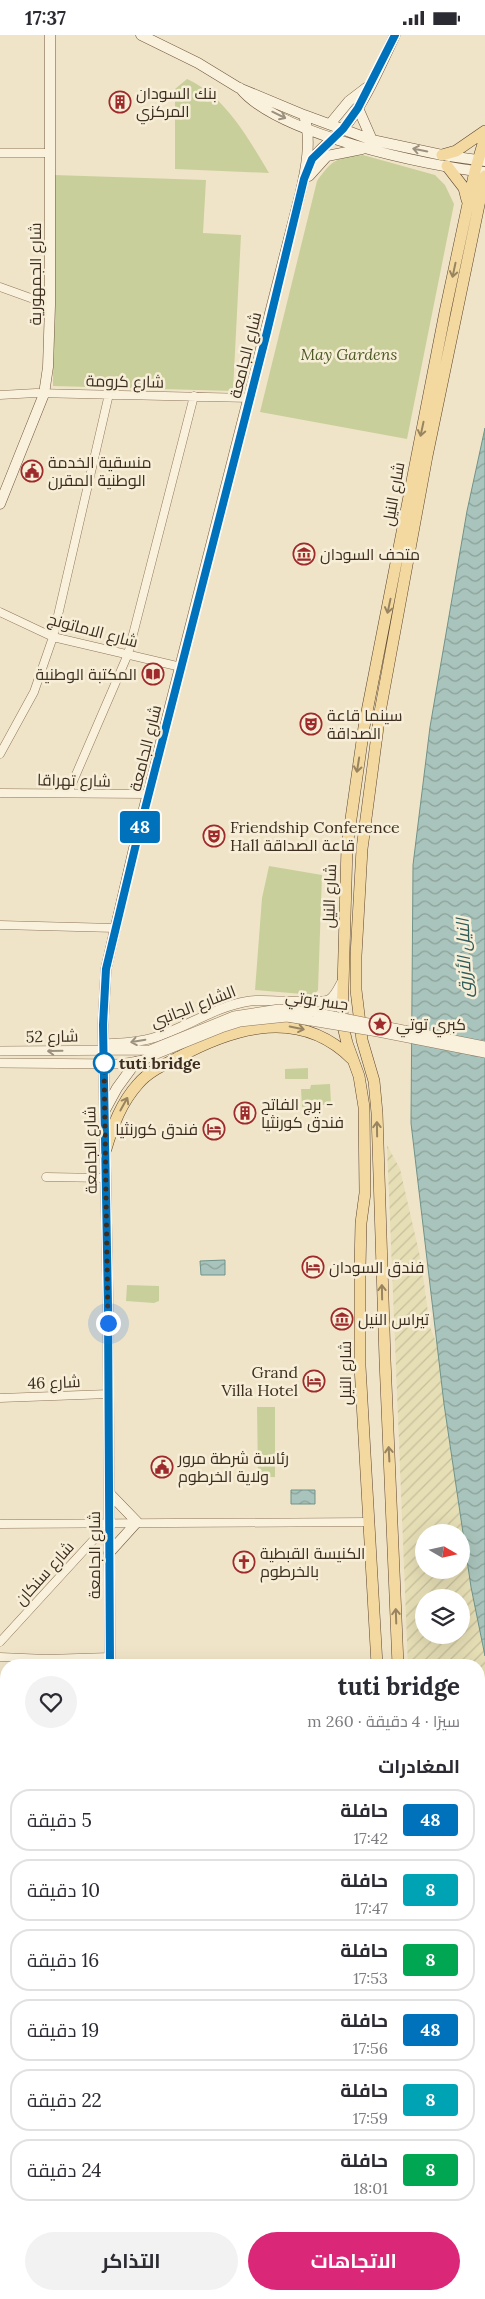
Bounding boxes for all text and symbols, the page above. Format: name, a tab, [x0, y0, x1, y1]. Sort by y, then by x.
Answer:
text: 17:37	[25, 6, 66, 30]
place label: بنك السودان المركزي	[136, 83, 217, 125]
building icon: بنك السودان المركزي	[108, 90, 132, 114]
one-way arrow	[271, 111, 286, 121]
one-way arrow	[412, 145, 428, 155]
street label: شارع الجمهورية	[25, 222, 47, 326]
one-way arrow	[449, 261, 458, 277]
street label: شارع الجامعة	[225, 310, 267, 401]
park label: May Gardens	[301, 344, 398, 364]
street label: شارع كرومة	[86, 370, 164, 394]
one-way arrow	[417, 420, 426, 436]
place label: منسقية الخدمة الوطنية المقرن	[48, 452, 152, 491]
public building icon: منسقية الخدمة الوطنية المقرن	[20, 459, 44, 483]
street label: شارع النيل	[378, 461, 410, 528]
museum icon: متحف السودان	[292, 542, 316, 566]
place label: متحف السودان	[320, 544, 420, 565]
one-way arrow	[384, 597, 393, 613]
street label: شارع الاماتونج	[45, 608, 140, 654]
library icon: المكتبة الوطنية	[141, 662, 165, 686]
place label: المكتبة الوطنية	[36, 664, 137, 684]
street label: شارع الجامعة	[125, 703, 167, 794]
place label: سينما قاعة الصداقة	[327, 705, 403, 743]
theatre icon: سينما قاعة الصداقة	[299, 712, 323, 736]
one-way arrow	[353, 757, 363, 773]
street label: شارع تهراقا	[37, 769, 111, 793]
line badge: 48	[118, 811, 162, 843]
text: 48	[130, 815, 150, 838]
place label: Friendship Conference Hall قاعة الصداقة	[230, 817, 400, 855]
theatre icon: Friendship Conference Hall قاعة الصداقة	[202, 824, 226, 848]
street label: شارع النيل	[318, 863, 342, 929]
water label: النيل الأزرق	[451, 916, 476, 998]
street label: الشارع الجانبي	[148, 981, 240, 1035]
street label: جسر توتي	[284, 986, 350, 1018]
place icon: كبري توتي	[368, 1012, 392, 1036]
place label: كبري توتي	[396, 1014, 466, 1038]
one-way arrow	[288, 1024, 304, 1034]
street label: شارع 52	[26, 1026, 78, 1048]
one-way arrow	[130, 1037, 146, 1047]
one-way arrow	[47, 1046, 64, 1056]
marker: tuti bridge	[93, 1052, 115, 1074]
place label: tuti bridge	[119, 1053, 201, 1073]
place label: برج الفاتح - فندق كورنثيا	[261, 1094, 344, 1133]
one-way arrow	[120, 1097, 129, 1112]
building icon: برج الفاتح - فندق كورنثيا	[233, 1101, 257, 1125]
street label: شارع الجامعة	[79, 1106, 103, 1194]
hotel icon: فندق كورنثيا	[202, 1117, 226, 1141]
place label: فندق كورنثيا	[115, 1119, 198, 1140]
one-way arrow	[373, 1121, 382, 1137]
hotel icon: فندق السودان	[301, 1255, 325, 1279]
place label: فندق السودان	[329, 1257, 424, 1278]
one-way arrow	[378, 1284, 387, 1300]
museum icon: تيراس النيل	[330, 1307, 354, 1331]
place label: تيراس النيل	[358, 1309, 430, 1330]
your location	[96, 1311, 121, 1336]
street label: شارع النيل	[335, 1341, 357, 1405]
place label: Grand Villa Hotel	[220, 1362, 298, 1400]
hotel icon: Grand Villa Hotel	[302, 1369, 326, 1393]
street label: شارع 46	[27, 1371, 81, 1395]
one-way arrow	[385, 1446, 394, 1462]
place label: رئاسة شرطة مرور ولاية الخرطوم	[177, 1448, 289, 1488]
public building icon: رئاسة شرطة مرور ولاية الخرطوم	[150, 1455, 174, 1479]
street label: شارع الجامعة	[84, 1511, 106, 1599]
north arrow	[415, 1524, 470, 1579]
map controls	[415, 1524, 470, 1644]
street label: شارع سنكان	[10, 1537, 79, 1610]
place label: الكنيسة القبطية بالخرطوم	[260, 1543, 365, 1583]
church icon: الكنيسة القبطية بالخرطوم	[232, 1550, 256, 1574]
button: layers	[415, 1589, 470, 1644]
one-way arrow	[392, 1609, 401, 1625]
text: tuti bridge	[338, 1671, 460, 1702]
button: heart	[25, 1676, 77, 1728]
text: سيرًا · 4 دقيقة · 260 m	[307, 1711, 460, 1731]
text: المغادرات	[378, 1754, 460, 1778]
text: حافلة	[340, 1798, 388, 1822]
text: 5 دقيقة	[27, 1808, 92, 1832]
text: 48	[420, 1808, 441, 1831]
text: 17:42	[354, 1828, 388, 1848]
text: حافلة	[340, 1868, 388, 1892]
text: 10 دقيقة	[27, 1878, 100, 1902]
text: 8	[425, 1878, 436, 1901]
text: 17:47	[355, 1898, 388, 1918]
text: حافلة	[340, 1938, 388, 1962]
text: 16 دقيقة	[27, 1948, 99, 1972]
text: 8	[425, 1948, 436, 1971]
text: 17:53	[353, 1968, 388, 1988]
text: حافلة	[340, 2008, 388, 2032]
text: 19 دقيقة	[27, 2018, 99, 2042]
text: 48	[420, 2018, 441, 2041]
text: 17:56	[353, 2038, 388, 2058]
text: حافلة	[340, 2078, 388, 2102]
text: 22 دقيقة	[27, 2088, 102, 2112]
text: 8	[425, 2088, 436, 2111]
text: 17:59	[353, 2108, 388, 2128]
text: حافلة	[340, 2148, 388, 2172]
text: 24 دقيقة	[27, 2158, 102, 2182]
text: 8	[425, 2158, 436, 2181]
text: 18:01	[353, 2178, 388, 2198]
button: التذاكر	[25, 2232, 238, 2290]
button: الاتجاهات	[248, 2232, 460, 2290]

